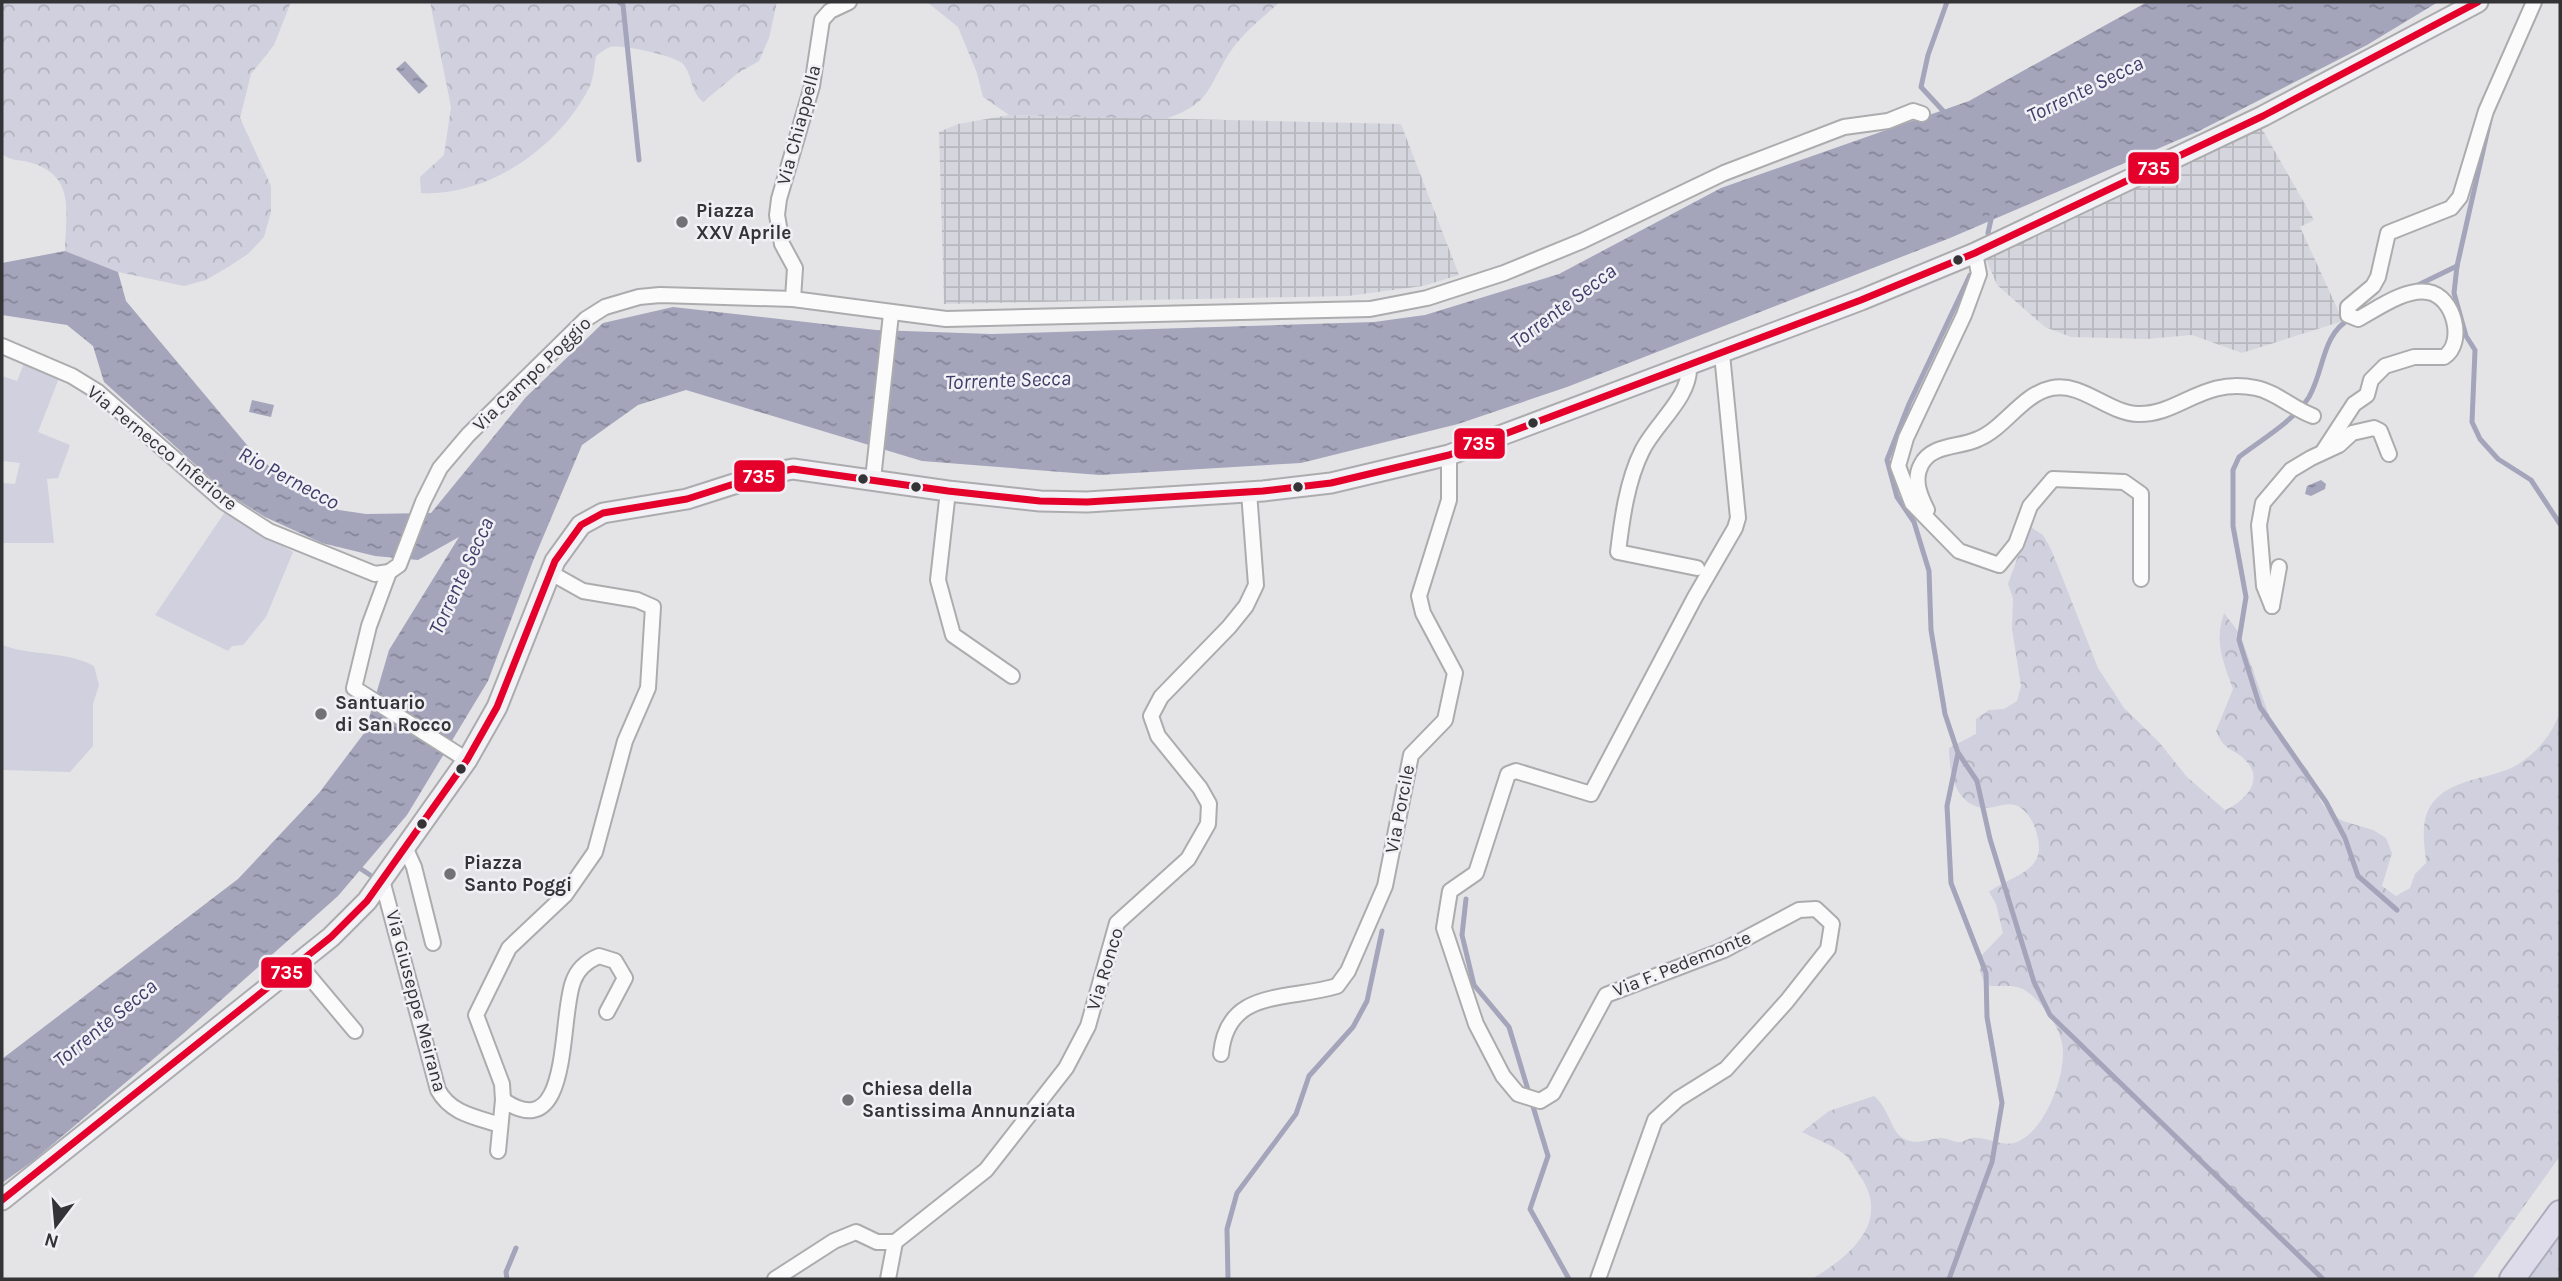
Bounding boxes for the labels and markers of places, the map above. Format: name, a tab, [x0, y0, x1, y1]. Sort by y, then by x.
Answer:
place label: Piazza XXV Aprile	[696, 200, 791, 244]
marker: Piazza XXV Aprile	[674, 214, 690, 230]
unlabelled marker	[1951, 253, 1965, 267]
unlabelled marker	[1526, 416, 1540, 430]
unlabelled marker	[856, 472, 870, 486]
unlabelled marker	[909, 480, 923, 494]
unlabelled marker	[1291, 480, 1305, 494]
place label: Santuario di San Rocco	[335, 692, 451, 736]
marker: Santuario di San Rocco	[313, 706, 329, 722]
unlabelled marker	[454, 762, 468, 776]
unlabelled marker	[415, 817, 429, 831]
place label: Piazza Santo Poggi	[464, 852, 572, 896]
marker: Piazza Santo Poggi	[442, 866, 458, 882]
place label: Chiesa della Santissima Annunziata	[862, 1078, 1076, 1122]
marker: Chiesa della Santissima Annunziata	[840, 1092, 856, 1108]

